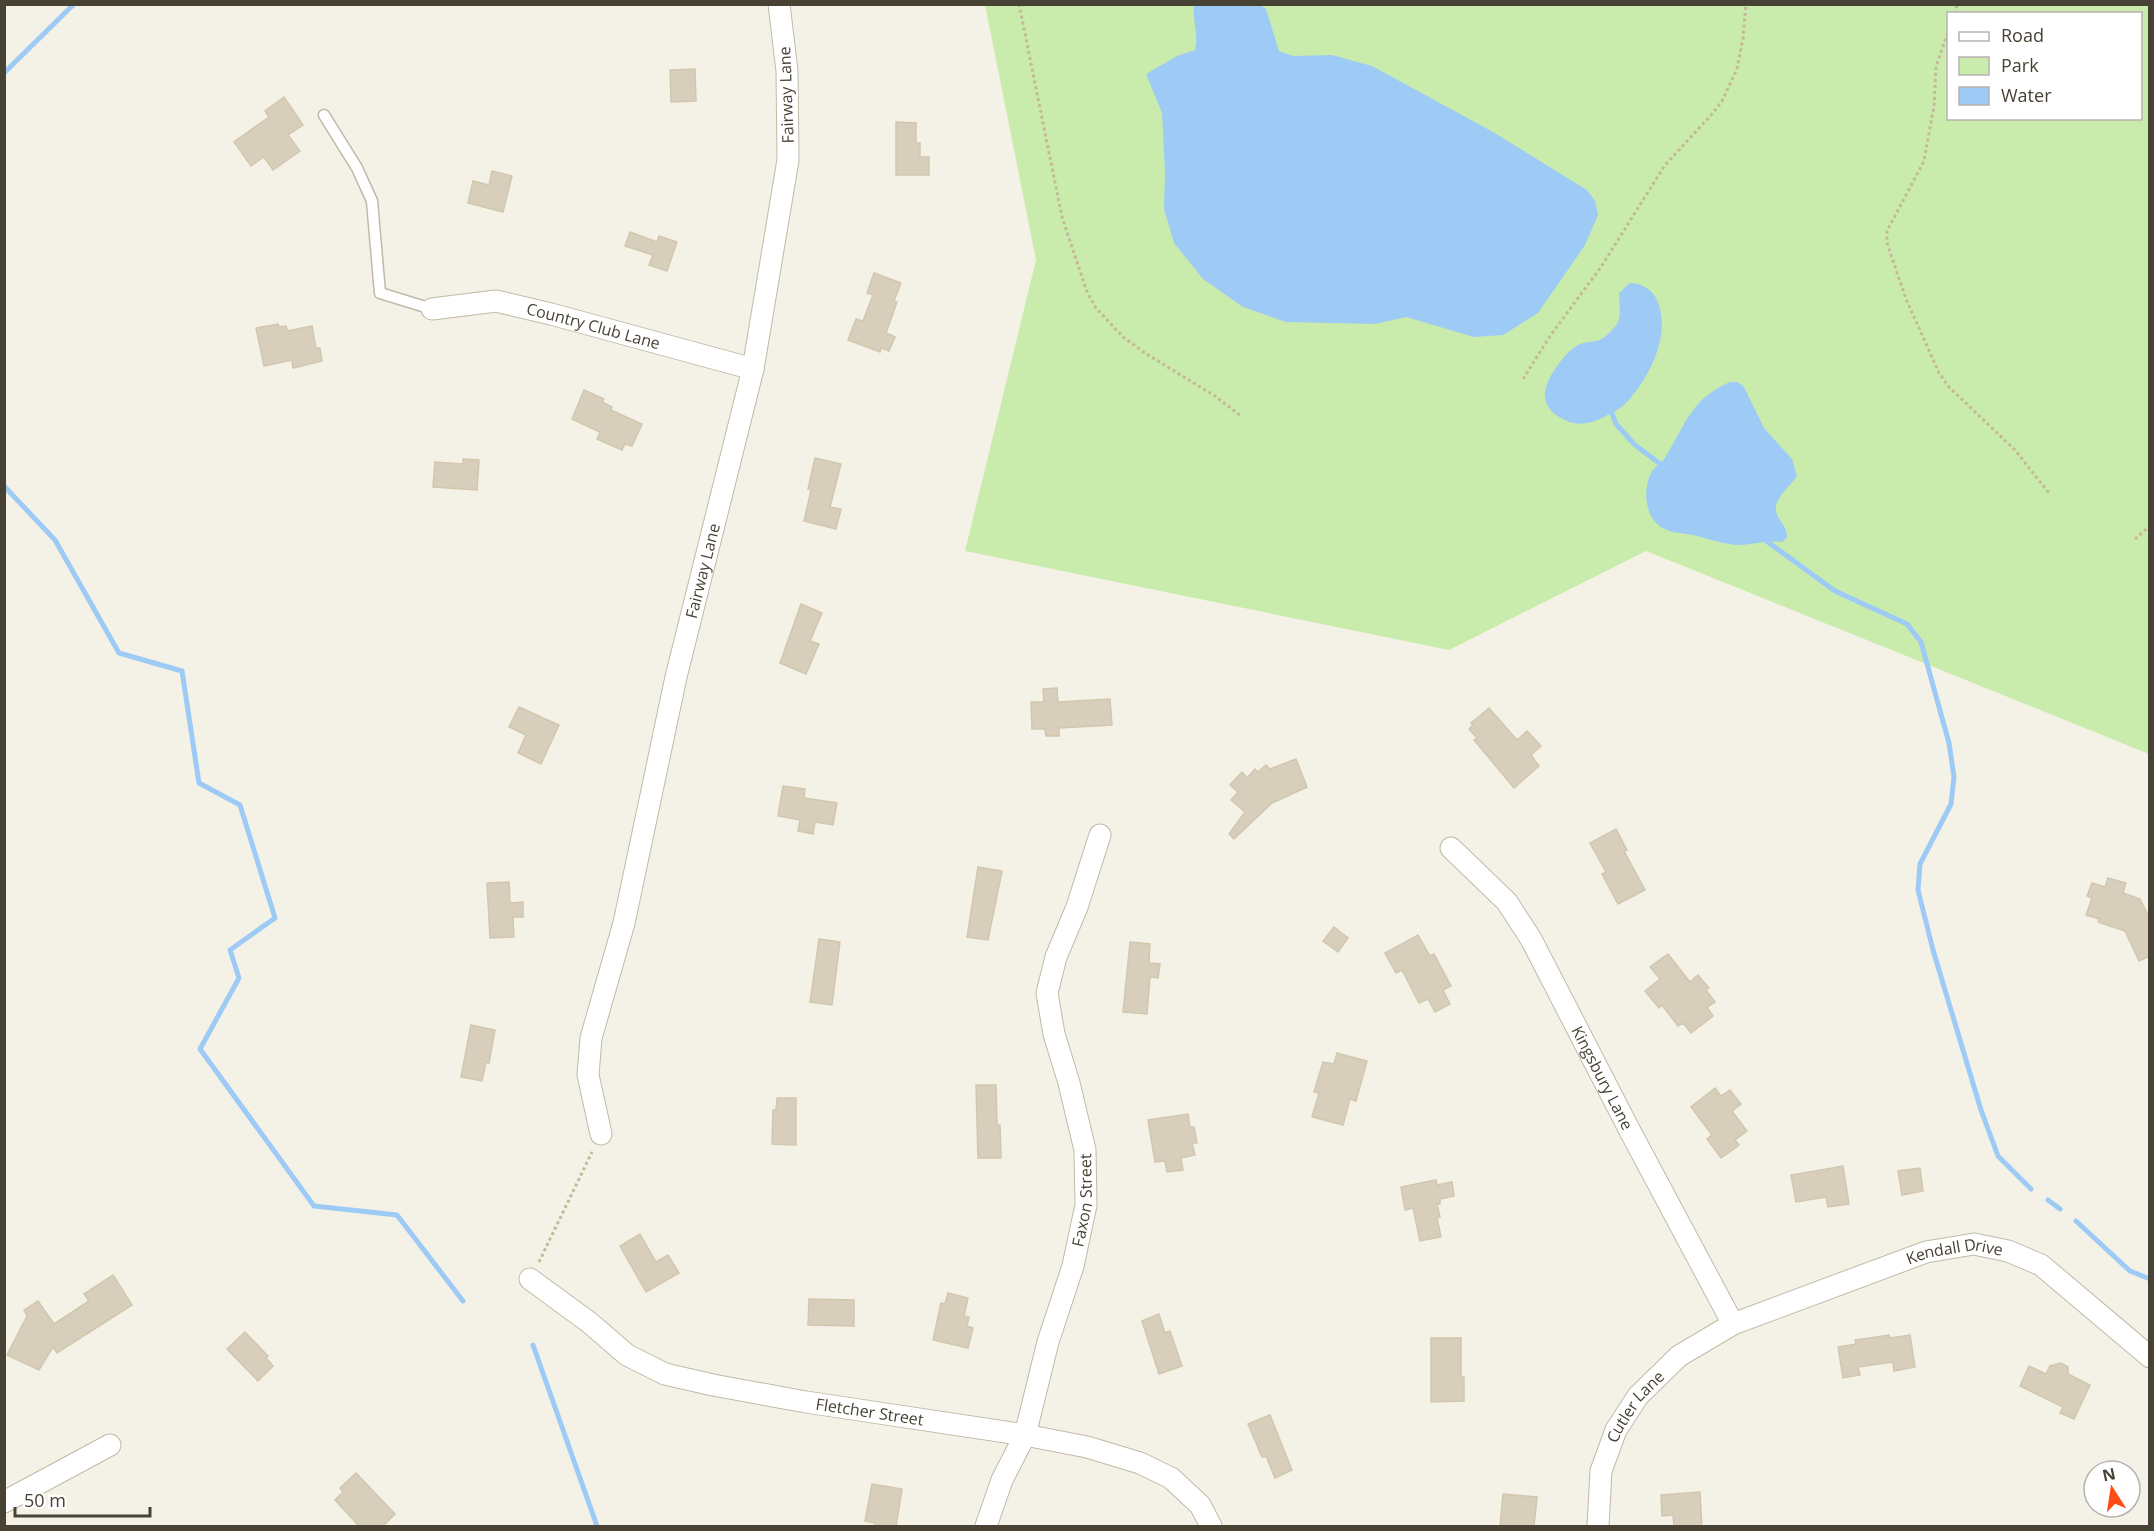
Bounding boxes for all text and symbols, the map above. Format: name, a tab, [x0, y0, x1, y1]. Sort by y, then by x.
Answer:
legend	[1947, 12, 2142, 120]
text: Road	[2001, 23, 2044, 47]
street label: Fairway Lane	[773, 46, 799, 144]
text: Park	[2001, 53, 2039, 77]
text: Water	[2001, 83, 2052, 107]
street label: Country Club Lane	[524, 298, 663, 354]
street label: Fairway Lane	[680, 521, 725, 621]
street label: Kingsbury Lane	[1567, 1022, 1639, 1134]
street label: Faxon Street	[1066, 1153, 1097, 1249]
street label: Kendall Drive	[1903, 1233, 2005, 1270]
street label: Cutler Lane	[1601, 1365, 1669, 1445]
street label: Fletcher Street	[814, 1393, 925, 1431]
north arrow	[2082, 1459, 2142, 1519]
text: N	[2100, 1462, 2118, 1486]
scale bar	[15, 1480, 150, 1518]
text: 50 m	[24, 1488, 66, 1512]

